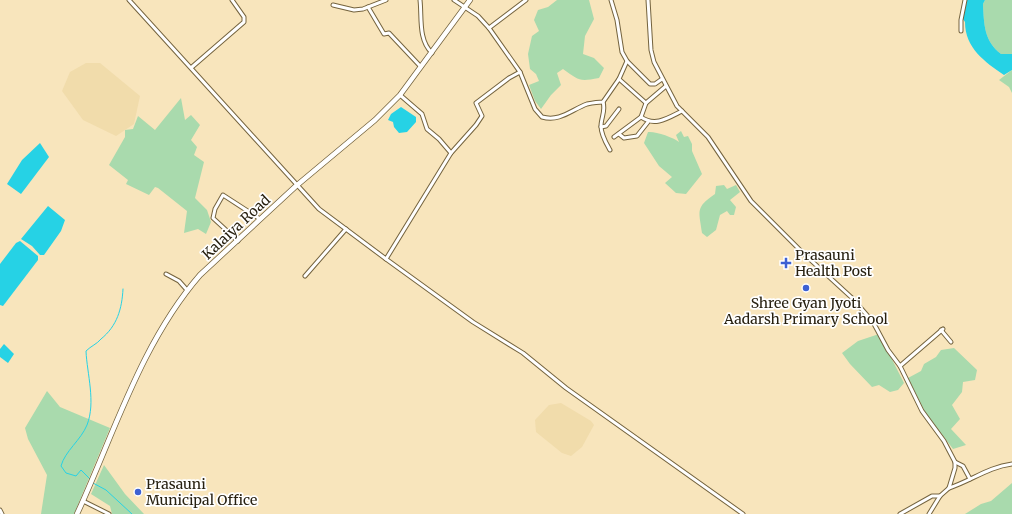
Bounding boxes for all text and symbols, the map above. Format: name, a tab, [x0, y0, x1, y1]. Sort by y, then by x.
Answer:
street label: Kalaiya Road	[198, 190, 274, 263]
place label: Prasauni Health Post	[795, 246, 873, 280]
marker: Prasauni Health Post	[780, 257, 792, 269]
marker: Shree Gyan Jyoti Aadarsh Primary School	[801, 283, 811, 293]
place label: Shree Gyan Jyoti Aadarsh Primary School	[723, 294, 889, 328]
place label: Prasauni Municipal Office	[146, 475, 257, 509]
marker: Prasauni Municipal Office	[133, 487, 143, 497]

